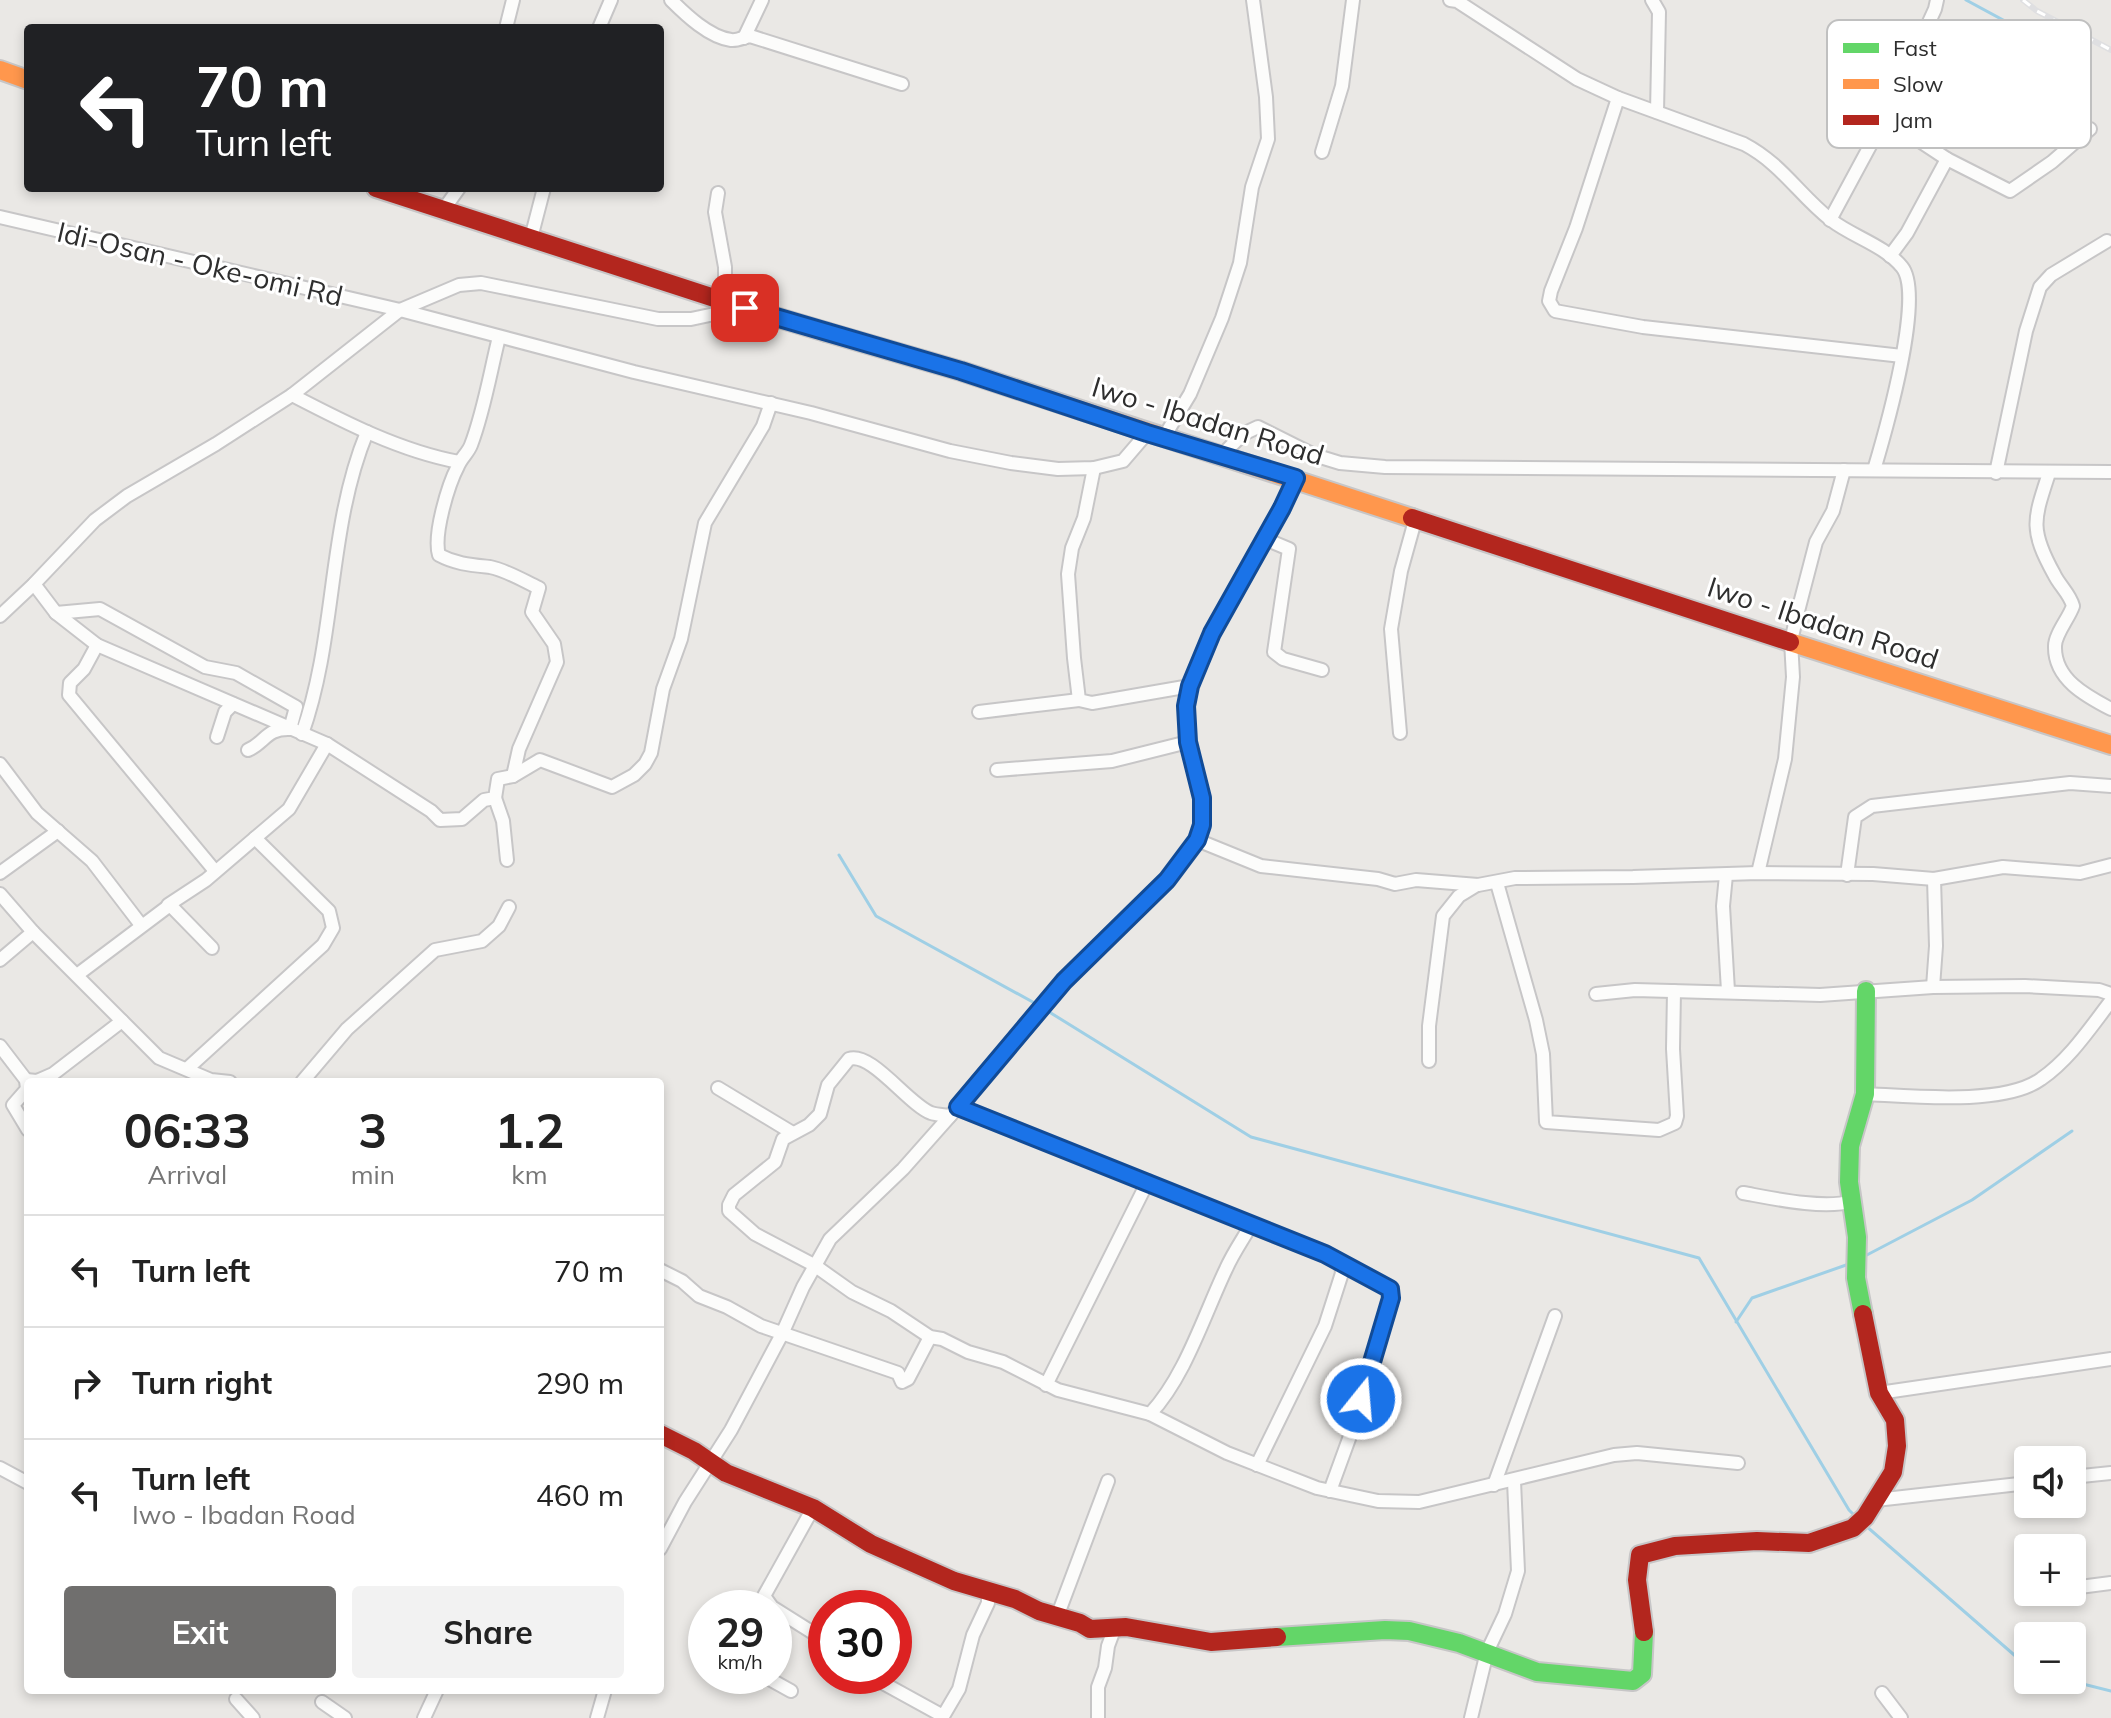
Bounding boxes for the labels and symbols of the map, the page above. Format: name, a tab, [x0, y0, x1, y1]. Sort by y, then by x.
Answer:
legend	[1827, 20, 2091, 148]
text: Fast	[1893, 34, 1937, 62]
text: Slow	[1893, 70, 1943, 98]
text: Jam	[1893, 106, 1933, 134]
street label: Idi-Osan - Oke-omi Rd	[54, 214, 346, 313]
pin	[711, 274, 779, 342]
street label: Iwo - Ibadan Road	[1088, 369, 1328, 472]
street label: Iwo - Ibadan Road	[1703, 569, 1943, 676]
position arrow	[1319, 1357, 1403, 1441]
speed limit sign: 30	[808, 1590, 912, 1694]

